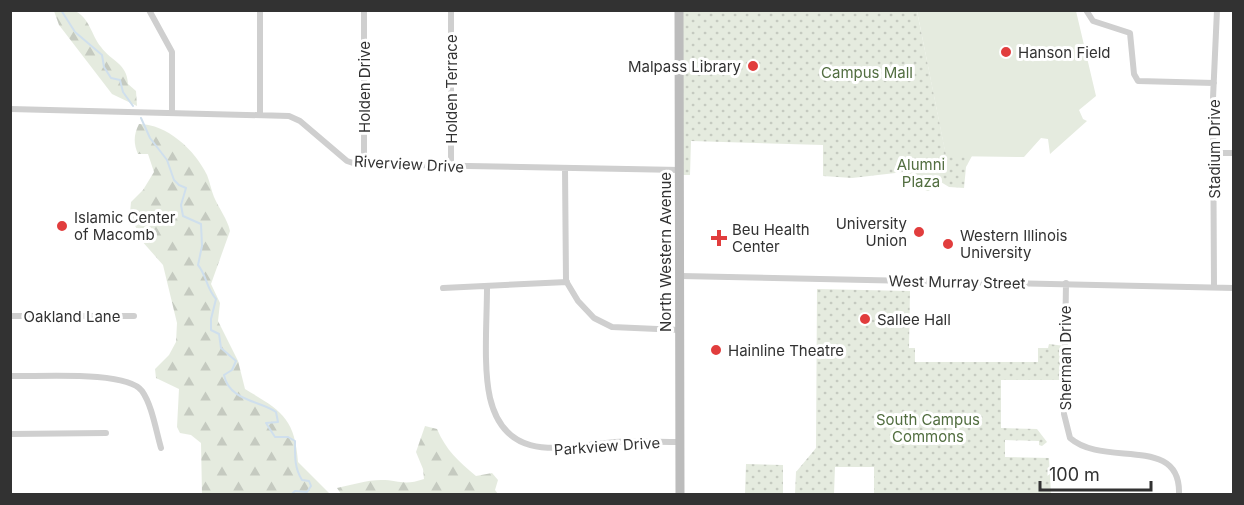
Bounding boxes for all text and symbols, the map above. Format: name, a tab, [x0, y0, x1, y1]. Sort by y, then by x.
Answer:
street label: Holden Terrace	[442, 34, 461, 144]
street label: Holden Drive	[355, 41, 374, 133]
place label: Hanson Field	[1018, 43, 1110, 62]
marker: Hanson Field	[999, 45, 1013, 59]
place label: Malpass Library	[628, 57, 742, 76]
marker: Malpass Library	[746, 59, 760, 73]
park label: Campus Mall	[821, 63, 913, 82]
street label: Stadium Drive	[1205, 99, 1224, 199]
street label: Riverview Drive	[353, 152, 465, 176]
park label: Alumni Plaza	[897, 155, 945, 191]
street label: North Western Avenue	[656, 172, 675, 332]
place label: Islamic Center of Macomb	[74, 208, 176, 244]
place label: University Union	[836, 214, 908, 250]
marker: Islamic Center of Macomb	[55, 219, 69, 233]
place label: Beu Health Center	[732, 220, 810, 256]
marker: University Union	[912, 225, 926, 239]
place label: Western Illinois University	[960, 226, 1068, 262]
marker: Beu Health Center	[710, 229, 728, 247]
marker: Western Illinois University	[941, 237, 955, 251]
street label: West Murray Street	[888, 271, 1026, 293]
street label: Sherman Drive	[1056, 306, 1075, 411]
street label: Oakland Lane	[24, 307, 120, 326]
place label: Sallee Hall	[877, 310, 951, 329]
marker: Sallee Hall	[858, 312, 872, 326]
place label: Hainline Theatre	[728, 341, 844, 360]
marker: Hainline Theatre	[709, 343, 723, 357]
park label: South Campus Commons	[876, 410, 980, 446]
street label: Parkview Drive	[553, 433, 661, 459]
scale bar	[1040, 454, 1151, 492]
text: 100 m	[1049, 464, 1100, 485]

